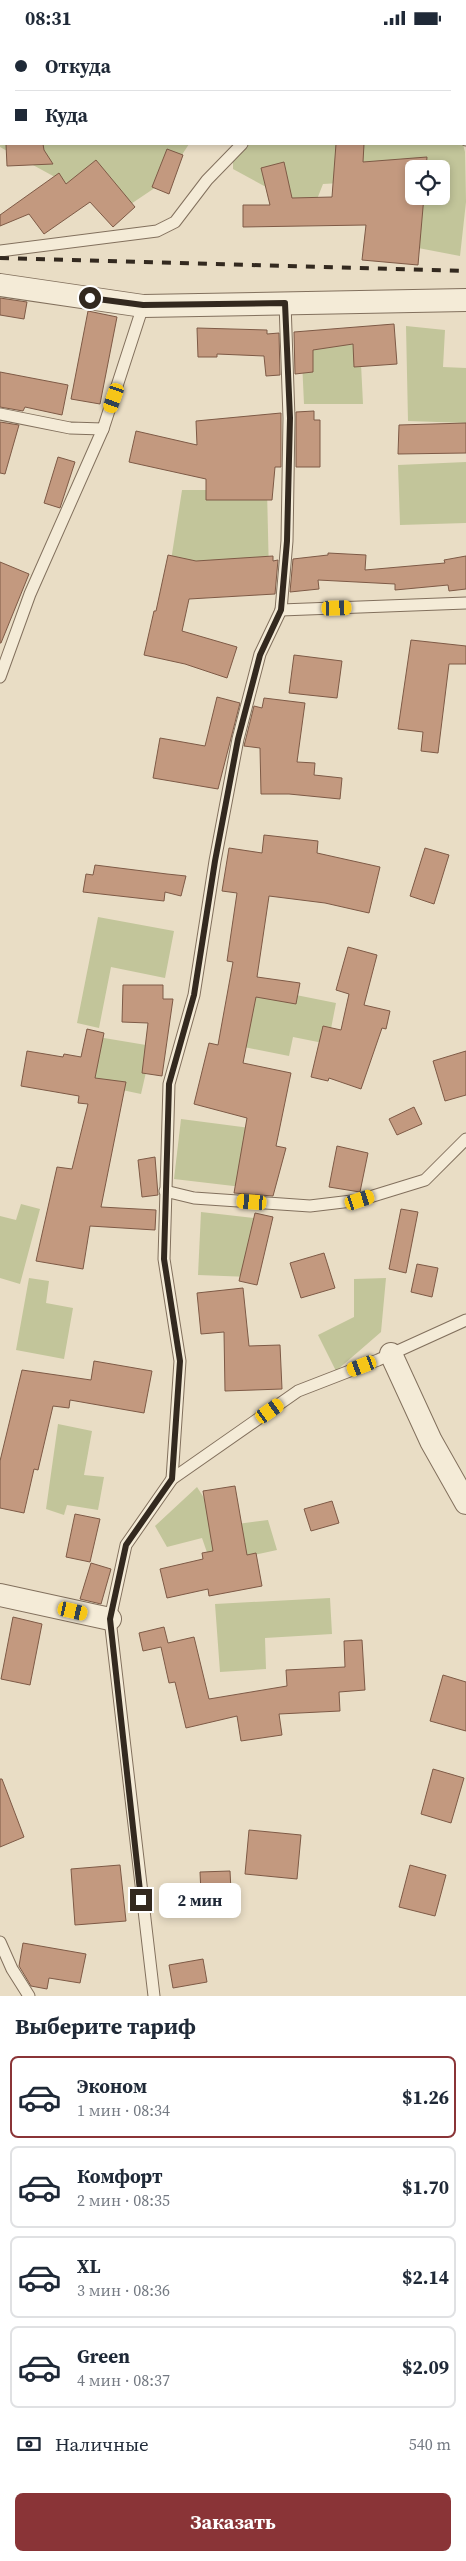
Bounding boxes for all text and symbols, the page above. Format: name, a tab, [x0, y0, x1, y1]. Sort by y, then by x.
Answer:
text: 08:31	[25, 5, 72, 31]
text: Откуда	[45, 53, 111, 79]
text: Куда	[45, 102, 88, 128]
map controls	[405, 160, 450, 205]
button: locate	[405, 160, 450, 205]
route start	[79, 287, 101, 309]
car	[102, 381, 125, 415]
car	[321, 600, 352, 616]
car	[343, 1188, 376, 1212]
car	[236, 1193, 267, 1211]
car	[345, 1354, 378, 1378]
car	[253, 1396, 286, 1426]
car	[56, 1600, 89, 1622]
callout: 2 мин	[158, 1883, 241, 1917]
route end	[130, 1889, 152, 1911]
text: 2 мин	[178, 1889, 222, 1911]
text: Выберите тариф	[15, 2011, 196, 2041]
text: Эконом	[77, 2073, 147, 2099]
icon: car	[17, 2075, 62, 2120]
text: $1.26	[402, 2084, 449, 2110]
text: 1 мин · 08:34	[77, 2099, 170, 2121]
text: Комфорт	[77, 2163, 163, 2189]
icon: car	[17, 2165, 62, 2210]
text: $1.70	[402, 2174, 449, 2200]
text: 2 мин · 08:35	[77, 2189, 170, 2211]
text: XL	[77, 2253, 100, 2279]
icon: car	[17, 2255, 62, 2300]
text: $2.14	[402, 2264, 449, 2290]
text: 3 мин · 08:36	[77, 2279, 170, 2301]
text: Green	[77, 2343, 130, 2369]
icon: car	[17, 2345, 62, 2390]
text: $2.09	[402, 2354, 449, 2380]
text: 4 мин · 08:37	[77, 2369, 170, 2391]
icon: cash	[15, 2430, 43, 2458]
text: Наличные	[55, 2431, 149, 2457]
text: 540 m	[409, 2433, 451, 2455]
button: Заказать	[15, 2493, 451, 2551]

